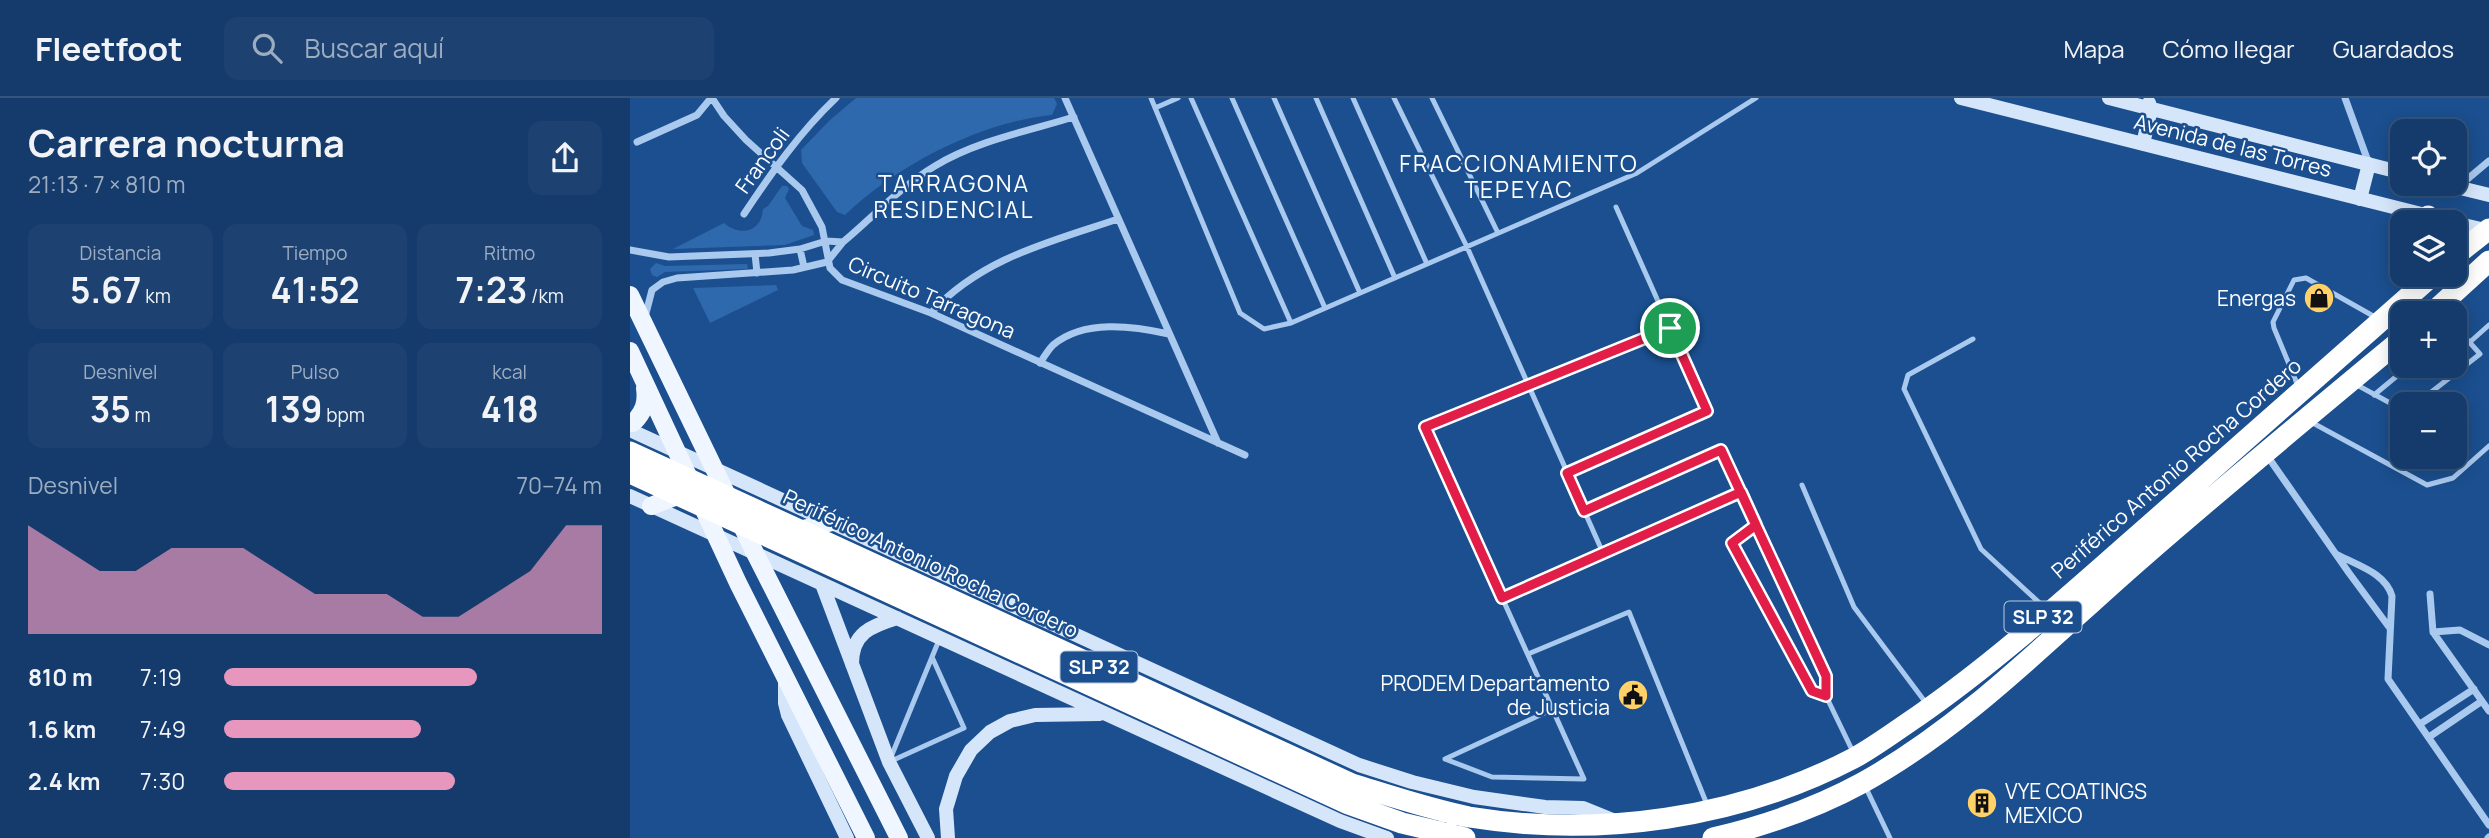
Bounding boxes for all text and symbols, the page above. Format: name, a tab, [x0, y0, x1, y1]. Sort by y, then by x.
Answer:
search box	[224, 17, 714, 80]
text: Fleetfoot	[35, 26, 182, 71]
icon: search	[248, 29, 286, 67]
text: Buscar aquí	[304, 30, 444, 66]
text: Mapa	[2064, 32, 2125, 65]
text: Cómo llegar	[2163, 32, 2295, 65]
text: Guardados	[2333, 32, 2454, 65]
street label: Avenida de las Torres	[2131, 107, 2335, 183]
text: Carrera nocturna	[28, 116, 345, 168]
map controls	[2390, 119, 2467, 469]
button: locate	[2390, 119, 2467, 196]
button: share	[528, 121, 602, 195]
street label: Francoli	[729, 121, 795, 199]
district label: FRACCIONAMIENTO TEPEYAC	[1399, 147, 1639, 205]
district label: TARRAGONA RESIDENCIAL	[874, 167, 1034, 225]
text: 21:13 · 7 × 810 m	[28, 168, 185, 200]
button: layers	[2390, 210, 2467, 287]
text: Distancia	[79, 240, 161, 266]
text: Tiempo	[282, 240, 348, 266]
text: Ritmo	[484, 240, 535, 266]
street label: Circuito Tarragona	[844, 249, 1020, 345]
text: 5.67	[70, 266, 141, 314]
text: 41:52	[270, 266, 360, 314]
text: 7:23	[455, 266, 527, 314]
shop icon: Energas	[2302, 281, 2336, 315]
text: km	[141, 283, 171, 309]
text: /km	[527, 283, 564, 309]
place label: Energas	[2217, 284, 2296, 312]
pin	[1640, 298, 1700, 358]
button: +	[2390, 301, 2467, 378]
icon: arrive	[1651, 309, 1689, 347]
street label: Periférico Antonio Rocha Cordero	[2045, 352, 2307, 584]
text: Desnivel	[83, 359, 158, 385]
text: Pulso	[291, 359, 339, 385]
text: kcal	[492, 359, 527, 385]
text: 35	[90, 385, 131, 433]
text: 139	[265, 385, 323, 433]
text: 418	[481, 385, 539, 433]
button: −	[2390, 392, 2467, 469]
text: m	[131, 402, 151, 428]
text: bpm	[323, 402, 365, 428]
text: Desnivel	[28, 469, 118, 501]
text: 70–74 m	[516, 469, 602, 501]
street label: Periférico Antonio Rocha Cordero	[779, 482, 1083, 644]
road number: SLP 32	[2004, 602, 2082, 632]
road number: SLP 32	[1060, 652, 1138, 682]
text: 810 m	[28, 661, 93, 693]
text: 7:19	[140, 661, 182, 693]
place label: PRODEM Departamento de Justicia	[1381, 669, 1610, 721]
public building icon: PRODEM Departamento de Justicia	[1616, 678, 1650, 712]
text: 1.6 km	[28, 713, 96, 745]
text: 7:49	[140, 713, 186, 745]
text: 2.4 km	[28, 765, 100, 797]
text: 7:30	[140, 765, 185, 797]
place label: VYE COATINGS MEXICO	[2005, 777, 2147, 829]
building icon: VYE COATINGS MEXICO	[1965, 786, 1999, 820]

